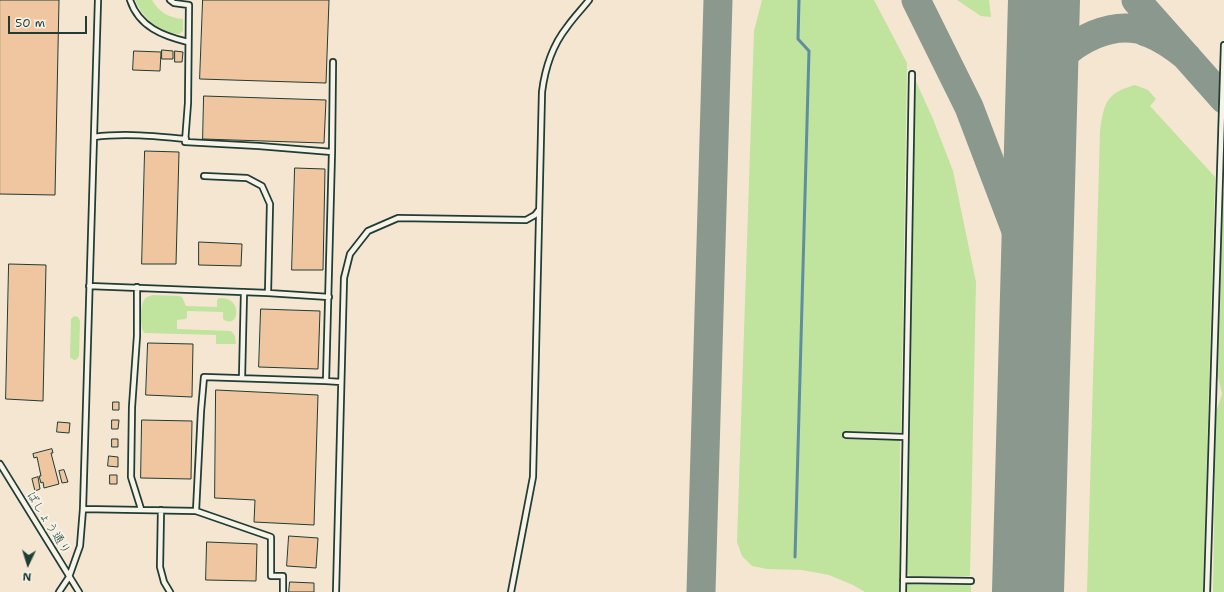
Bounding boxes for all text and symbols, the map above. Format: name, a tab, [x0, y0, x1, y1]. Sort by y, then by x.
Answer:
scale bar	[10, 8, 89, 34]
text: 50 m	[15, 15, 45, 31]
street label: ばしょう通り	[23, 489, 73, 557]
north arrow	[8, 544, 48, 584]
text: N	[22, 569, 32, 584]

